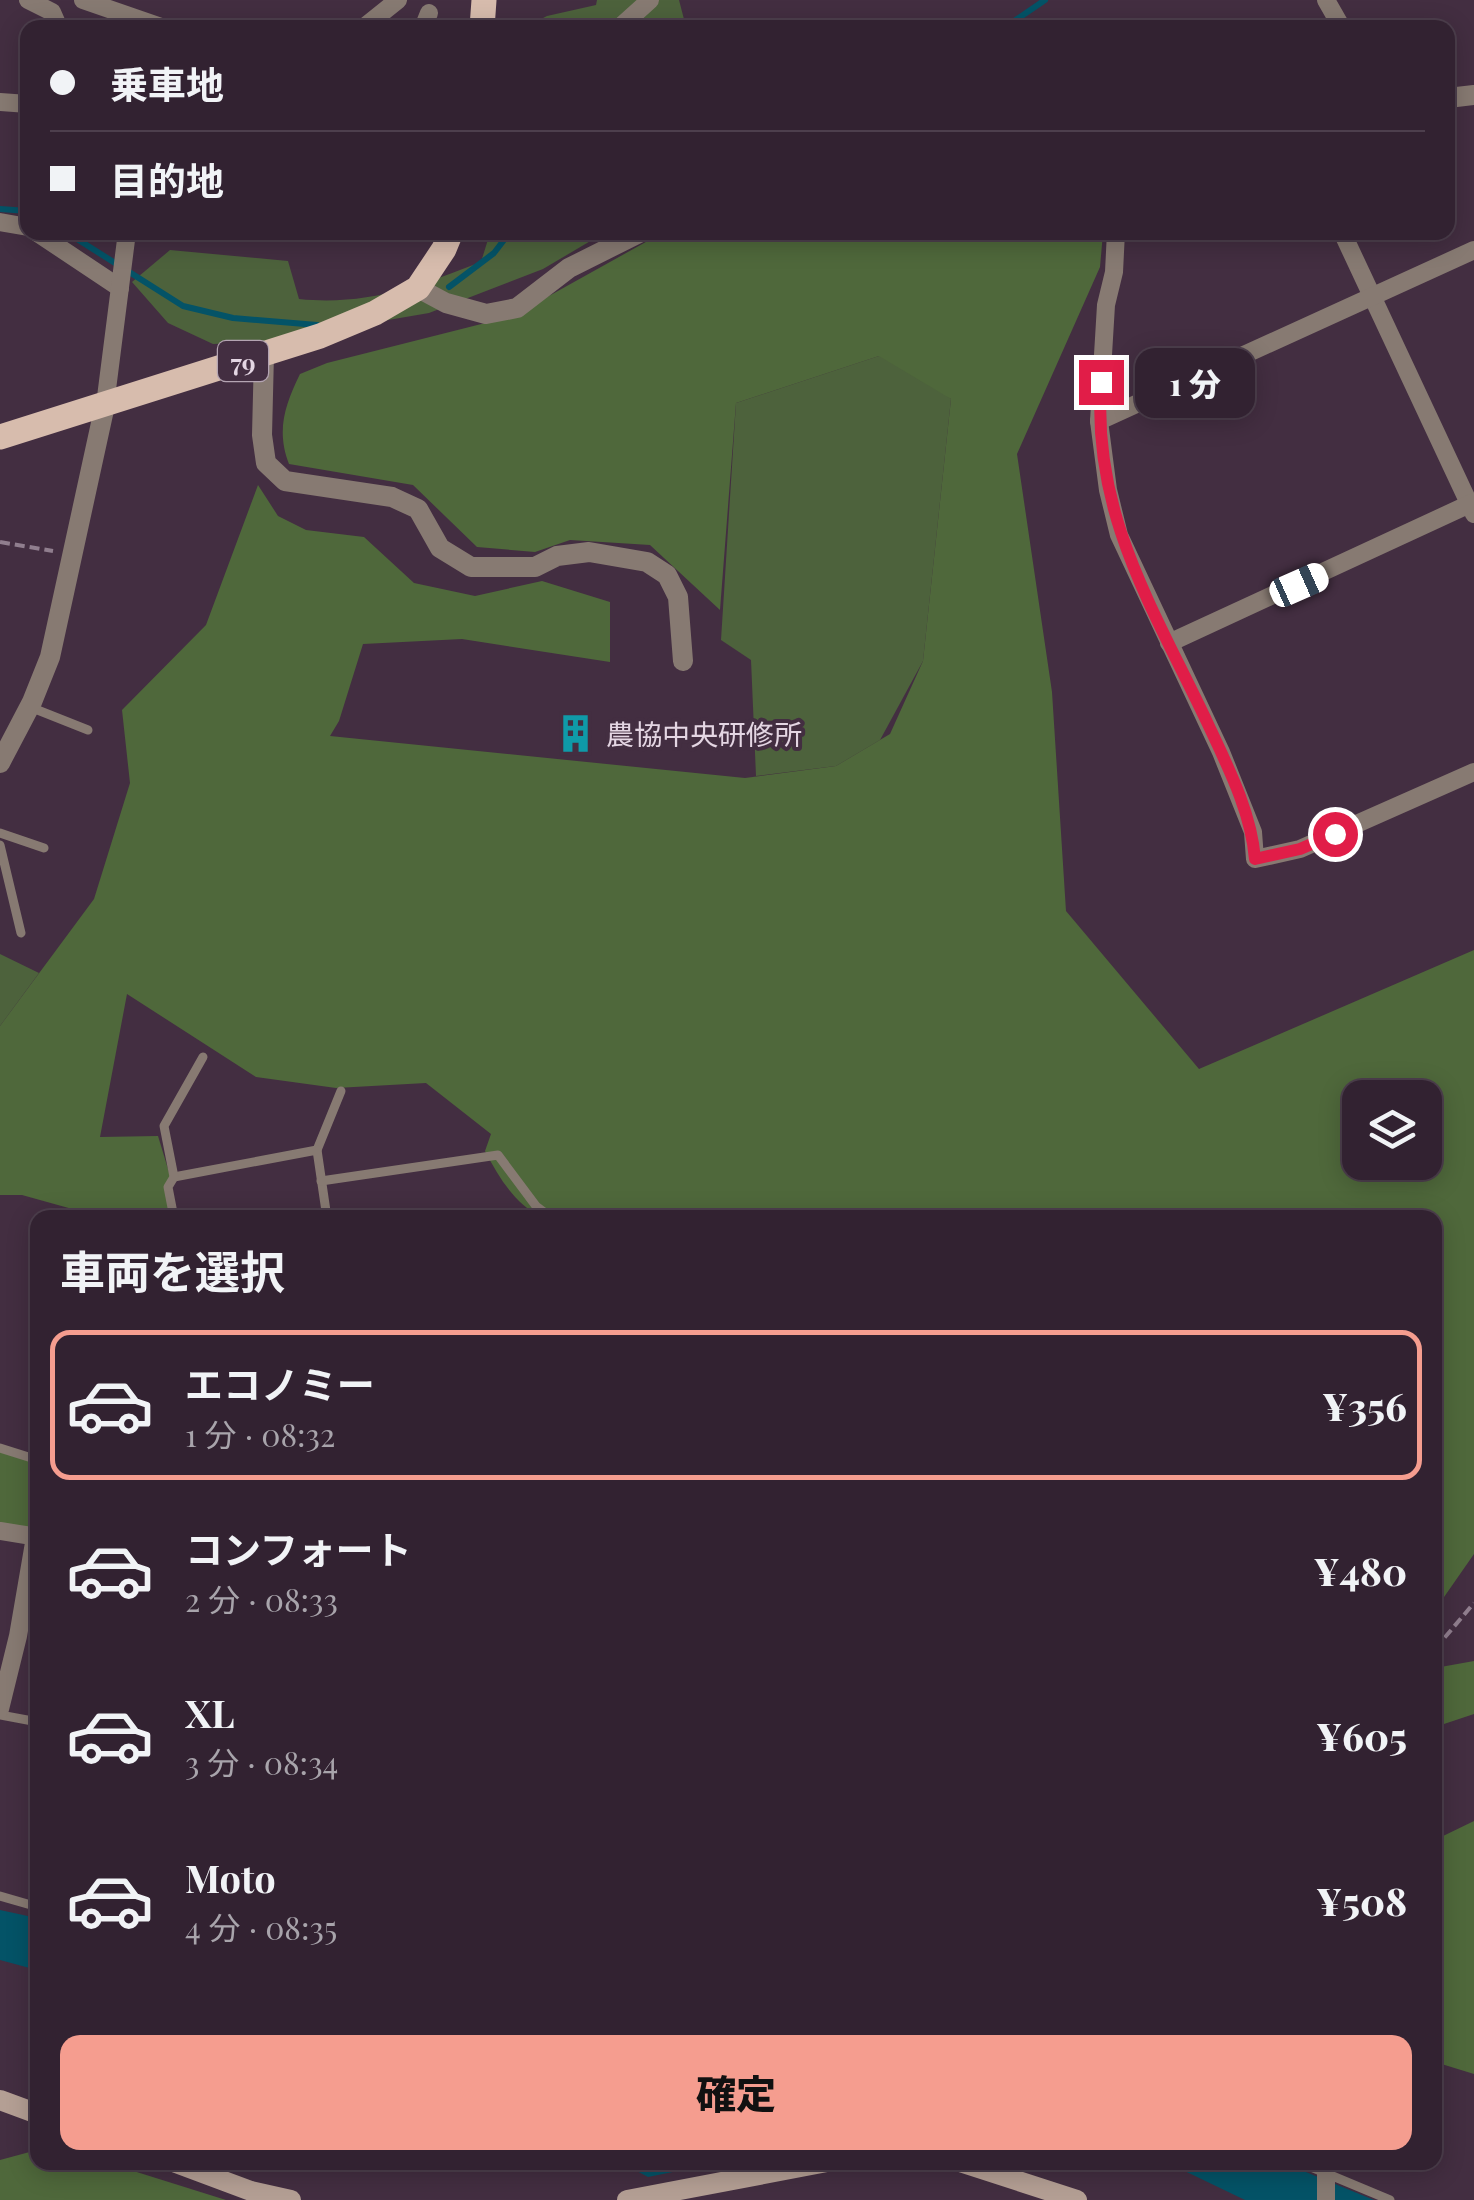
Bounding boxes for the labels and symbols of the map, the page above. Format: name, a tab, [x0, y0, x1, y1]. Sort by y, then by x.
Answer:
road number: 79	[218, 341, 268, 381]
callout: 1 分	[1136, 347, 1256, 417]
route end	[1079, 360, 1124, 405]
car	[1265, 559, 1333, 611]
building icon: 農協中央研修所	[555, 712, 597, 754]
place label: 農協中央研修所	[606, 715, 802, 752]
route start	[1313, 812, 1358, 857]

